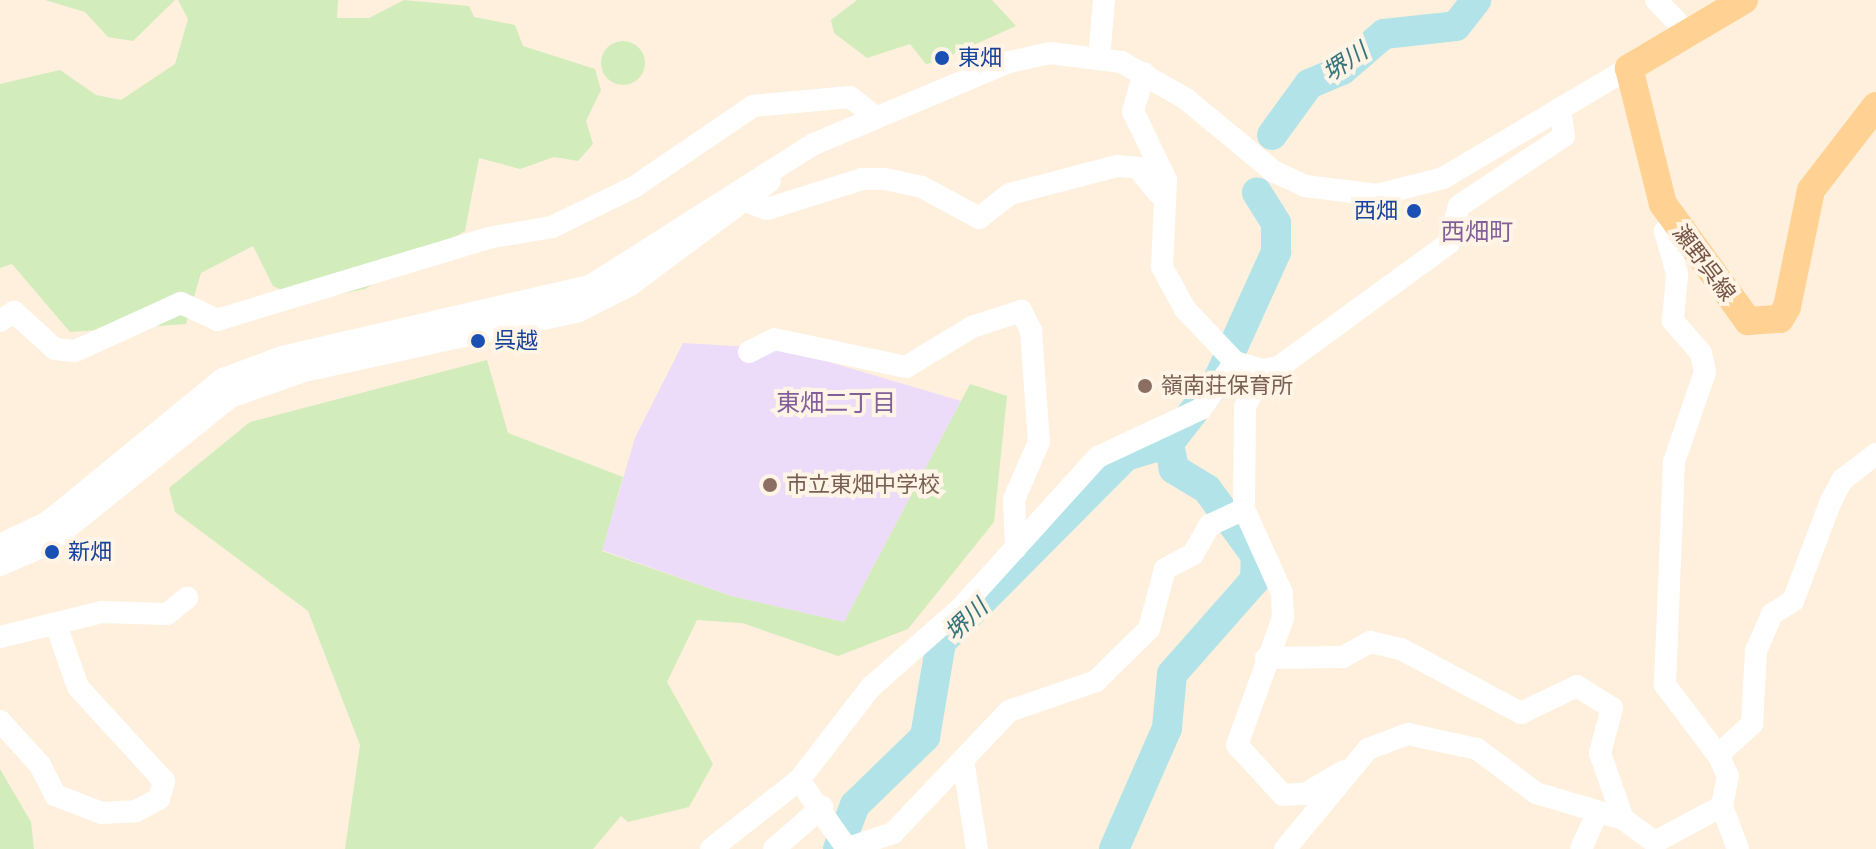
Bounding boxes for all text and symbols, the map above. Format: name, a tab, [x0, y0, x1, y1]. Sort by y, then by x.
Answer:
water label: 堺川	[1317, 37, 1373, 87]
place label: 東畑	[958, 45, 1002, 71]
marker: 東畑	[933, 49, 951, 67]
place label: 西畑	[1354, 198, 1398, 224]
marker: 西畑	[1405, 202, 1423, 220]
district label: 西畑町	[1441, 218, 1513, 246]
street label: 瀬野呉線	[1667, 220, 1741, 306]
place label: 呉越	[494, 328, 538, 354]
marker: 呉越	[469, 332, 487, 350]
place label: 嶺南荘保育所	[1161, 373, 1293, 399]
marker: 嶺南荘保育所	[1136, 377, 1154, 395]
district label: 東畑二丁目	[776, 389, 896, 417]
place label: 市立東畑中学校	[786, 472, 940, 498]
marker: 市立東畑中学校	[761, 476, 779, 494]
place label: 新畑	[68, 539, 112, 565]
marker: 新畑	[43, 543, 61, 561]
water label: 堺川	[939, 593, 993, 647]

